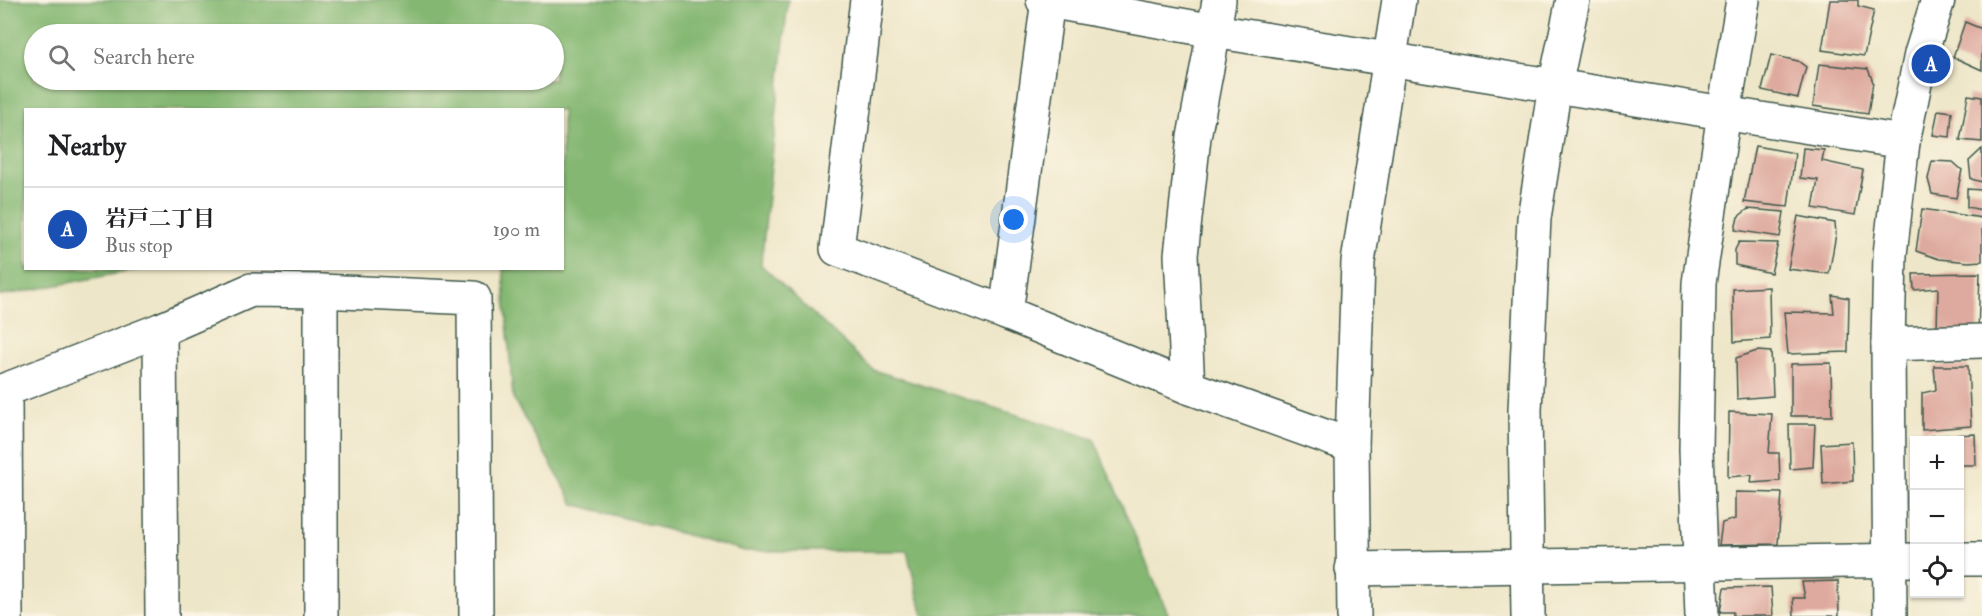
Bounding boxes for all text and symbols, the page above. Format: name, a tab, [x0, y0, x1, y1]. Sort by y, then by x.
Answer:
search box	[24, 24, 564, 90]
icon: search	[45, 41, 78, 74]
pin: A	[1912, 42, 1950, 86]
text: Search here	[93, 43, 195, 71]
text: Nearby	[48, 131, 126, 163]
text: 岩戸二丁目	[105, 205, 215, 233]
your location	[999, 205, 1028, 234]
text: A	[61, 217, 74, 242]
text: 190 m	[493, 217, 540, 242]
text: Bus stop	[105, 233, 173, 258]
map controls	[1910, 436, 1964, 598]
button: +	[1910, 436, 1964, 490]
button: −	[1910, 490, 1964, 544]
button: locate	[1910, 544, 1964, 598]

